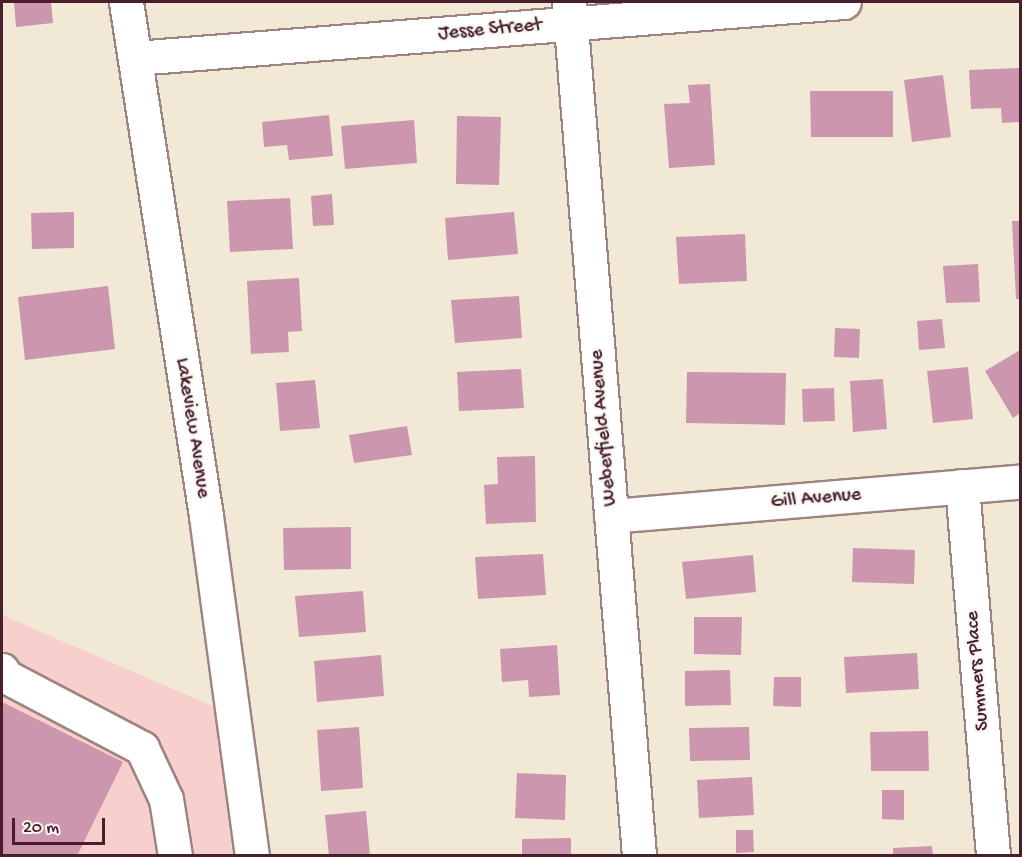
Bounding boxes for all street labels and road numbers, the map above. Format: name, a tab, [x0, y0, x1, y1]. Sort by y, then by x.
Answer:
street label: Jesse Street	[437, 14, 543, 46]
street label: Weberfield Avenue	[585, 349, 623, 507]
street label: Lakeview Avenue	[169, 356, 215, 500]
street label: Gill Avenue	[770, 483, 862, 515]
street label: Summers Place	[961, 610, 995, 732]

